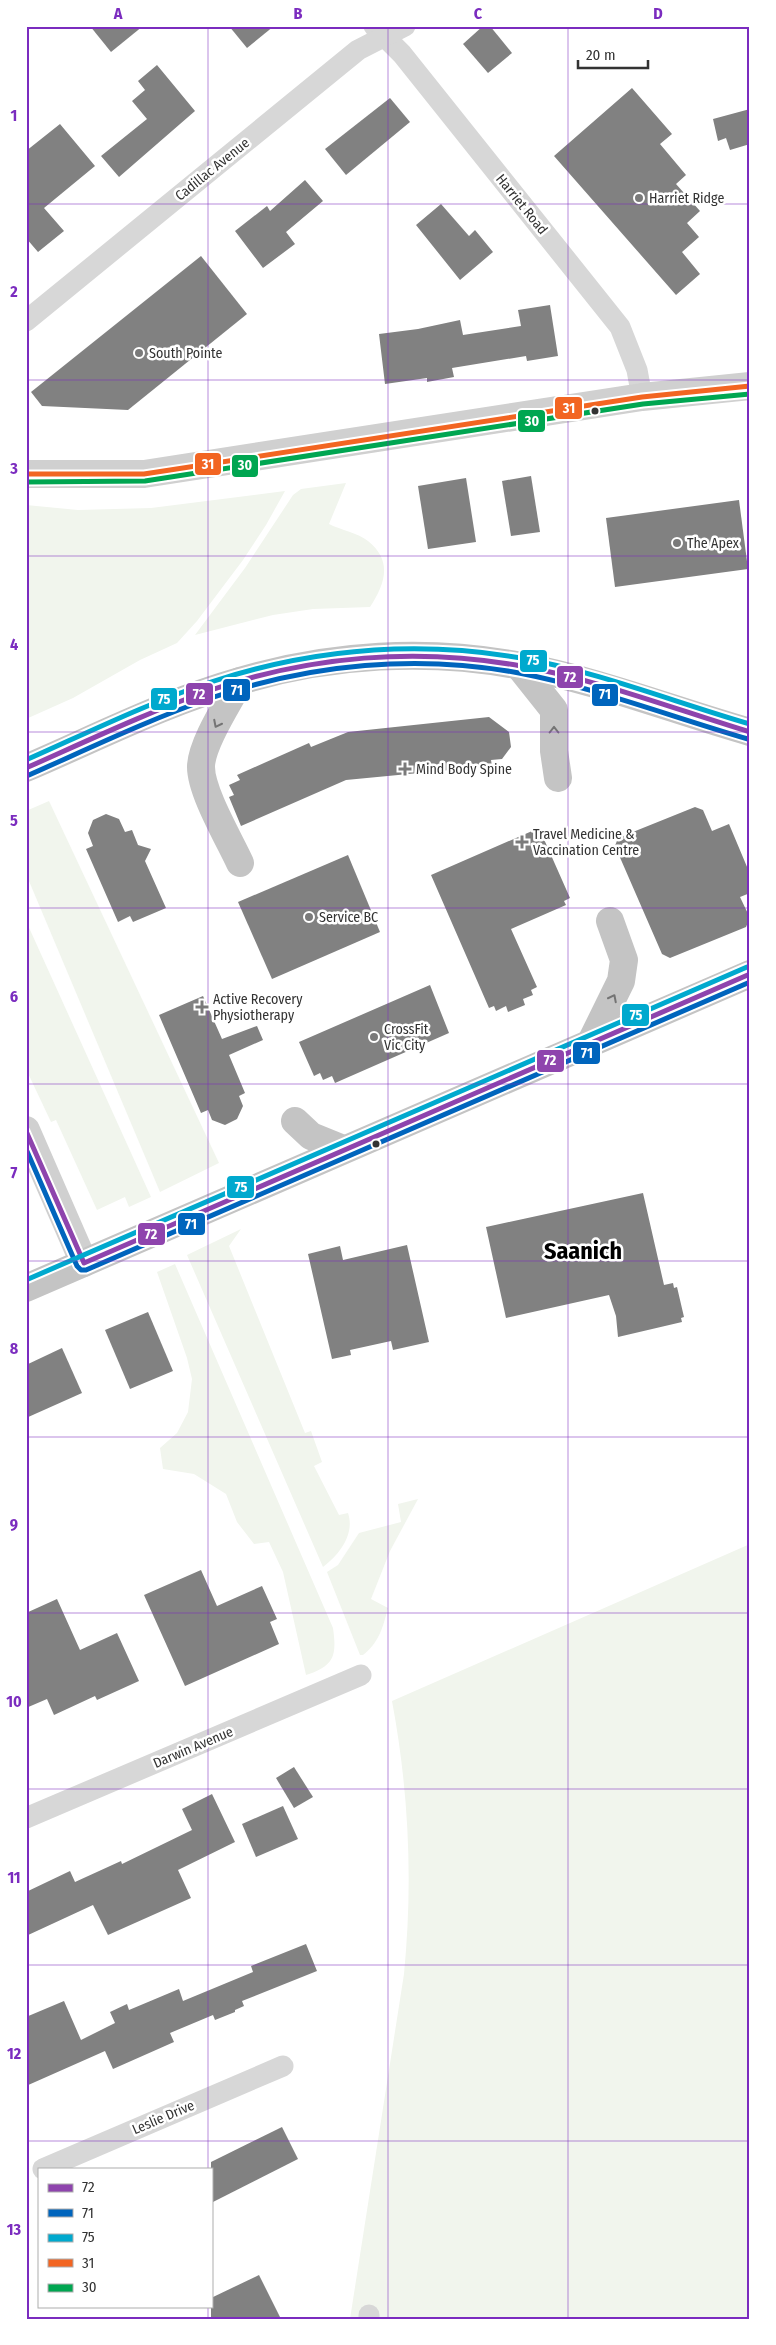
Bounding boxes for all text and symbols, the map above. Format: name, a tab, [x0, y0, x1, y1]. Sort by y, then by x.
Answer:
text: A	[113, 4, 123, 23]
text: B	[294, 4, 303, 23]
text: C	[474, 4, 483, 23]
text: D	[653, 4, 663, 23]
scale bar	[578, 38, 648, 70]
text: 20 m	[586, 46, 616, 64]
text: 1	[11, 106, 17, 125]
street label: Cadillac Avenue	[172, 134, 253, 204]
street label: Harriet Road	[492, 171, 551, 238]
place label: Harriet Ridge	[649, 190, 724, 207]
marker: Harriet Ridge	[633, 192, 645, 204]
text: 2	[9, 282, 18, 301]
place label: South Pointe	[149, 345, 222, 362]
marker: South Pointe	[133, 347, 145, 359]
line badge: 31	[554, 396, 583, 420]
text: 31	[562, 400, 575, 417]
unlabelled marker	[590, 406, 600, 416]
line badge: 30	[517, 409, 546, 433]
text: 30	[524, 413, 539, 430]
line badge: 31	[194, 452, 222, 476]
line badge: 30	[231, 454, 259, 478]
text: 31	[201, 456, 214, 473]
text: 30	[237, 457, 252, 474]
text: 3	[9, 459, 18, 478]
place label: The Apex	[687, 535, 740, 552]
marker: The Apex	[671, 537, 683, 549]
text: 4	[10, 635, 18, 654]
line badge: 75	[519, 649, 548, 673]
text: 75	[527, 652, 539, 669]
line badge: 72	[556, 665, 584, 689]
text: 72	[564, 669, 577, 686]
line badge: 71	[222, 678, 251, 702]
line badge: 72	[185, 682, 214, 706]
text: 71	[231, 682, 243, 699]
line badge: 71	[591, 683, 619, 707]
text: 72	[193, 686, 206, 703]
text: 71	[599, 686, 611, 703]
line badge: 75	[150, 687, 178, 711]
text: 75	[158, 691, 170, 708]
one-way arrow	[213, 719, 223, 728]
one-way arrow	[549, 725, 559, 733]
place label: Mind Body Spine	[416, 761, 512, 778]
marker: Mind Body Spine	[398, 762, 412, 776]
text: 5	[10, 811, 18, 830]
place label: Travel Medicine & Vaccination Centre	[533, 826, 639, 859]
marker: Travel Medicine & Vaccination Centre	[515, 835, 529, 849]
place label: Service BC	[319, 909, 378, 926]
marker: Service BC	[303, 911, 315, 923]
text: 6	[10, 987, 18, 1006]
place label: Active Recovery Physiotherapy	[213, 991, 303, 1024]
one-way arrow	[607, 994, 617, 1003]
marker: Active Recovery Physiotherapy	[195, 1000, 209, 1014]
line badge: 75	[621, 1003, 650, 1027]
text: 75	[630, 1007, 642, 1024]
place label: CrossFit Vic City	[384, 1021, 429, 1054]
marker: CrossFit Vic City	[368, 1031, 380, 1043]
line badge: 71	[572, 1041, 601, 1065]
text: 71	[581, 1045, 593, 1062]
line badge: 72	[536, 1049, 565, 1073]
text: 72	[544, 1052, 557, 1069]
unlabelled marker	[371, 1139, 381, 1149]
text: 7	[11, 1163, 18, 1182]
line badge: 75	[226, 1175, 255, 1199]
text: 75	[235, 1179, 247, 1196]
line badge: 71	[177, 1212, 206, 1236]
text: 71	[185, 1216, 197, 1233]
line badge: 72	[137, 1222, 166, 1246]
text: 72	[145, 1226, 158, 1243]
district label: Saanich	[544, 1237, 622, 1265]
text: 8	[10, 1339, 19, 1358]
text: 9	[10, 1515, 18, 1534]
text: 10	[6, 1692, 22, 1711]
street label: Darwin Avenue	[151, 1723, 236, 1772]
text: 11	[7, 1868, 21, 1887]
text: 12	[7, 2044, 22, 2063]
street label: Leslie Drive	[130, 2097, 197, 2138]
legend	[38, 2168, 212, 2308]
text: 72	[82, 2178, 95, 2196]
text: 71	[82, 2204, 94, 2222]
text: 13	[7, 2220, 22, 2239]
text: 75	[82, 2228, 95, 2246]
text: 31	[82, 2254, 94, 2272]
text: 30	[82, 2278, 97, 2296]

